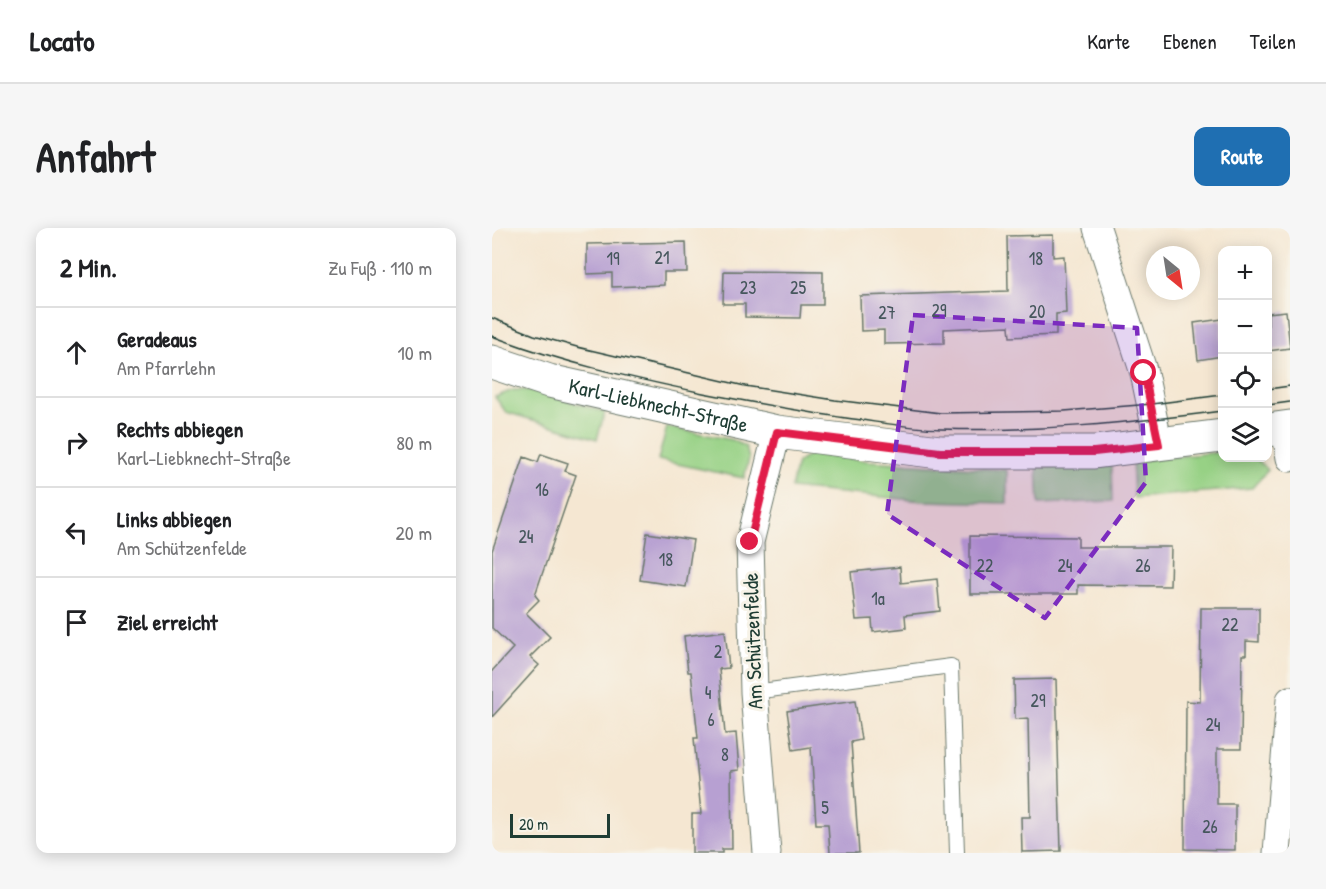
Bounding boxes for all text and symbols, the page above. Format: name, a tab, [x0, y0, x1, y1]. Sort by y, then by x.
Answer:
text: Locato	[30, 22, 94, 60]
text: Karte	[1087, 27, 1130, 56]
text: Ebenen	[1163, 27, 1217, 56]
text: Teilen	[1250, 27, 1296, 56]
button: Route	[1194, 127, 1290, 186]
text: Anfahrt	[36, 128, 155, 185]
house number: 21	[655, 245, 669, 270]
house number: 19	[606, 246, 620, 271]
house number: 18	[1029, 246, 1043, 271]
north arrow	[1146, 246, 1200, 300]
map controls	[1218, 246, 1272, 462]
button: +	[1218, 246, 1272, 300]
text: 2 Min.	[60, 250, 117, 285]
text: Zu Fuß · 110 m	[328, 254, 432, 281]
house number: 23	[740, 275, 756, 300]
house number: 25	[790, 275, 806, 300]
house number: 29	[931, 298, 947, 323]
house number: 20	[1029, 299, 1045, 324]
house number: 27	[878, 300, 896, 325]
button: −	[1218, 300, 1272, 354]
text: Geradeaus	[117, 324, 197, 354]
icon: ahead	[60, 336, 93, 369]
text: 10 m	[398, 339, 432, 366]
text: Am Pfarrlehn	[117, 354, 216, 381]
button: locate	[1218, 354, 1272, 408]
route start	[1130, 359, 1156, 385]
street label: Karl-Liebknecht-Straße	[566, 371, 751, 439]
button: layers	[1218, 408, 1272, 462]
text: Rechts abbiegen	[117, 414, 244, 444]
icon: right	[60, 426, 93, 459]
text: 80 m	[396, 429, 432, 456]
text: Karl-Liebknecht-Straße	[117, 444, 291, 471]
house number: 16	[535, 477, 549, 502]
text: Links abbiegen	[117, 504, 232, 534]
icon: left	[60, 516, 93, 549]
text: 20 m	[395, 519, 432, 546]
house number: 24	[518, 524, 534, 549]
route end	[736, 528, 762, 554]
text: Am Schützenfelde	[117, 534, 247, 561]
house number: 18	[659, 547, 673, 572]
house number: 22	[977, 553, 994, 578]
house number: 24	[1057, 553, 1073, 578]
house number: 26	[1135, 553, 1151, 578]
street label: Am Schützenfelde	[736, 572, 769, 710]
house number: 1a	[871, 586, 885, 611]
icon: arrive	[60, 606, 93, 639]
text: Ziel erreicht	[117, 607, 217, 637]
house number: 22	[1222, 612, 1239, 637]
house number: 2	[714, 639, 723, 664]
house number: 4	[705, 680, 712, 705]
house number: 29	[1030, 688, 1046, 713]
house number: 6	[707, 707, 715, 732]
house number: 24	[1205, 712, 1221, 737]
house number: 8	[721, 742, 729, 767]
house number: 5	[821, 795, 829, 820]
scale bar	[510, 811, 610, 838]
text: 20 m	[519, 813, 548, 835]
house number: 26	[1202, 814, 1218, 839]

